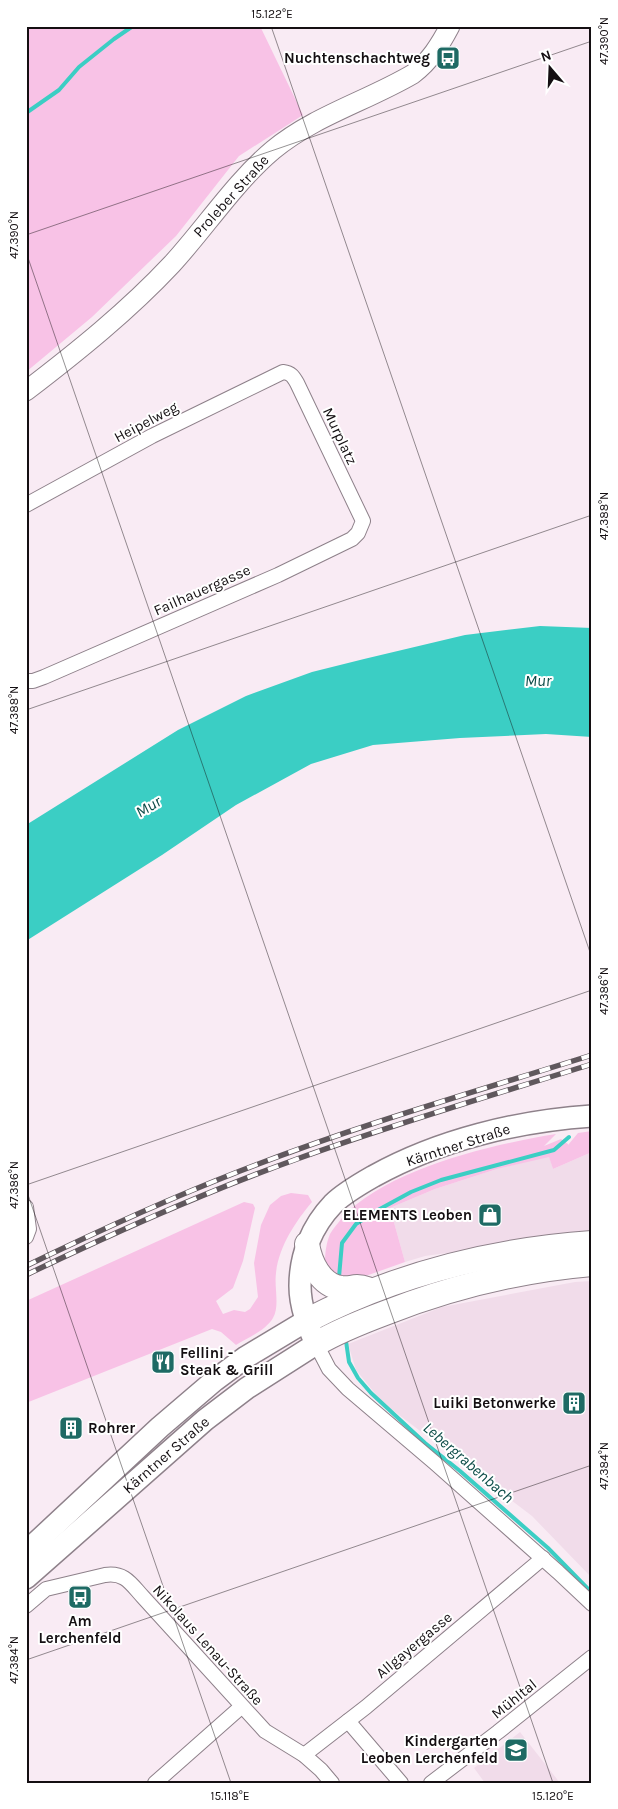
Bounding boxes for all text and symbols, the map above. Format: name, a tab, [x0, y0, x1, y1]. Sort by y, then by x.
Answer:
text: 15.122°E	[251, 7, 293, 21]
text: 47.390°N	[597, 17, 611, 65]
north arrow	[526, 42, 576, 92]
bus stop icon: Nuchtenschachtweg	[435, 45, 461, 71]
text: N	[538, 47, 553, 66]
place label: Nuchtenschachtweg	[284, 49, 430, 67]
street label: Proleber Straße	[189, 151, 273, 241]
text: 47.390°N	[7, 211, 21, 259]
street label: Heipelweg	[111, 397, 182, 446]
street label: Murplatz	[319, 404, 361, 468]
text: 47.388°N	[597, 492, 611, 540]
street label: Failhauergasse	[151, 561, 253, 619]
water label: Mur	[525, 671, 552, 690]
text: 47.388°N	[7, 686, 21, 734]
water label: Mur	[132, 791, 165, 821]
text: 47.386°N	[597, 967, 611, 1015]
street label: Kärntner Straße	[404, 1120, 512, 1170]
text: 47.386°N	[7, 1161, 21, 1209]
shop icon: ELEMENTS Leoben	[477, 1202, 503, 1228]
place label: ELEMENTS Leoben	[343, 1206, 472, 1224]
place label: Fellini - Steak & Grill	[180, 1344, 273, 1379]
restaurant icon: Fellini - Steak & Grill	[150, 1349, 176, 1375]
building icon: Luiki Betonwerke	[561, 1390, 587, 1416]
place label: Luiki Betonwerke	[433, 1394, 556, 1412]
street label: Kärntner Straße	[119, 1413, 213, 1497]
building icon: Rohrer	[58, 1415, 84, 1441]
water label: Lebergrabenbach	[419, 1418, 518, 1507]
place label: Rohrer	[88, 1419, 135, 1437]
text: 47.384°N	[597, 1442, 611, 1490]
street label: Nikolaus Lenau-Straße	[149, 1581, 267, 1709]
bus stop icon: Am Lerchenfeld	[67, 1584, 93, 1610]
street label: Allgayergasse	[372, 1608, 456, 1682]
place label: Am Lerchenfeld	[38, 1612, 122, 1647]
text: 47.384°N	[7, 1636, 21, 1684]
street label: Mühltal	[488, 1675, 540, 1723]
place label: Kindergarten Leoben Lerchenfeld	[361, 1732, 498, 1767]
school or university icon: Kindergarten Leoben Lerchenfeld	[503, 1737, 529, 1763]
text: 15.118°E	[210, 1789, 250, 1803]
text: 15.120°E	[532, 1789, 574, 1803]

